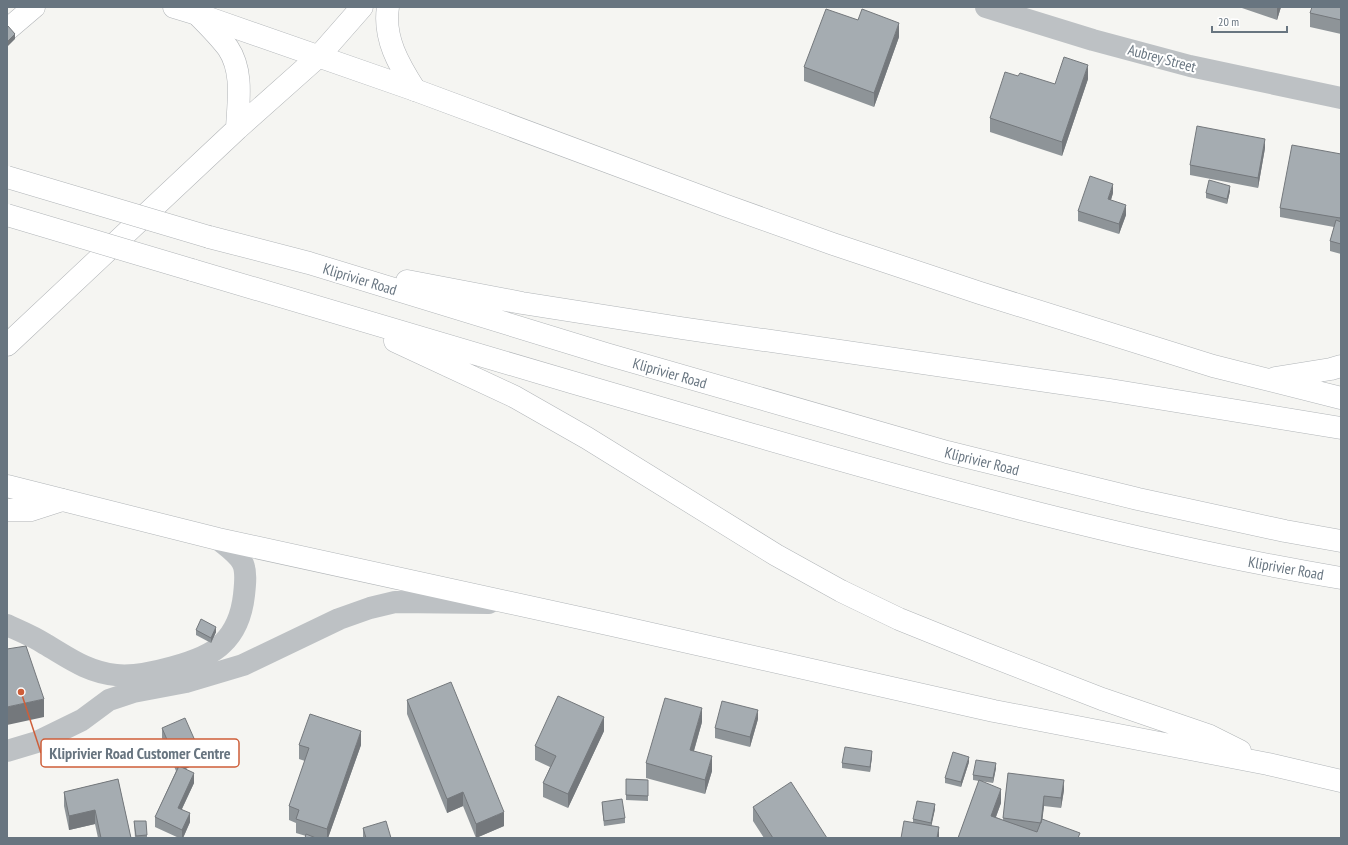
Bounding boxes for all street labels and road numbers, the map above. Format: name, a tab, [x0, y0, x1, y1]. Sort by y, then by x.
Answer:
street label: Aubrey Street	[1126, 40, 1198, 76]
street label: Kliprivier Road	[321, 259, 399, 299]
street label: Kliprivier Road	[631, 353, 709, 393]
street label: Kliprivier Road	[943, 443, 1021, 479]
street label: Kliprivier Road	[1247, 552, 1325, 584]

